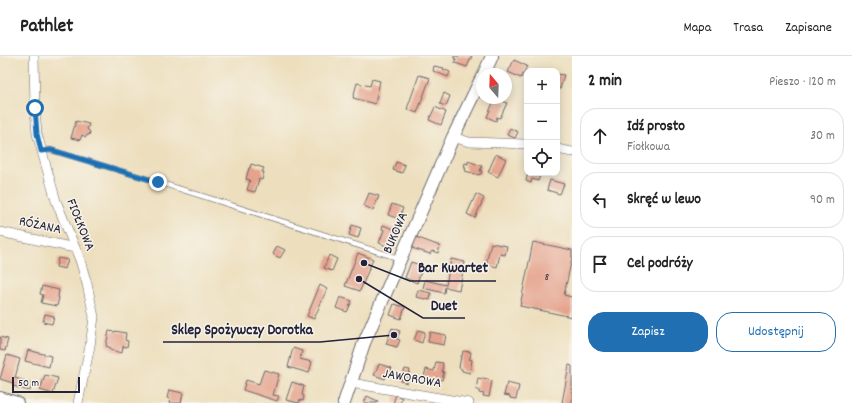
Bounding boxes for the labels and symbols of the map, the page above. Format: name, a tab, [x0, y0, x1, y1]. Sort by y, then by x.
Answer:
north arrow	[476, 68, 512, 104]
route start	[26, 99, 44, 117]
route end	[149, 173, 167, 191]
street label: FIOŁKOWA	[60, 196, 100, 254]
street label: BUKOWA	[378, 209, 414, 257]
street label: RÓŻANA	[17, 212, 63, 240]
callout: Bar Kwartet	[410, 254, 496, 281]
text: Bar Kwartet	[418, 258, 488, 280]
house number: 8	[545, 269, 550, 286]
callout: Duet	[423, 291, 465, 318]
text: Duet	[431, 296, 458, 318]
callout: Sklep Spożywczy Dorotka	[163, 315, 320, 342]
text: Sklep Spożywczy Dorotka	[171, 320, 314, 342]
street label: JAWOROWA	[381, 364, 443, 394]
scale bar	[12, 375, 80, 394]

